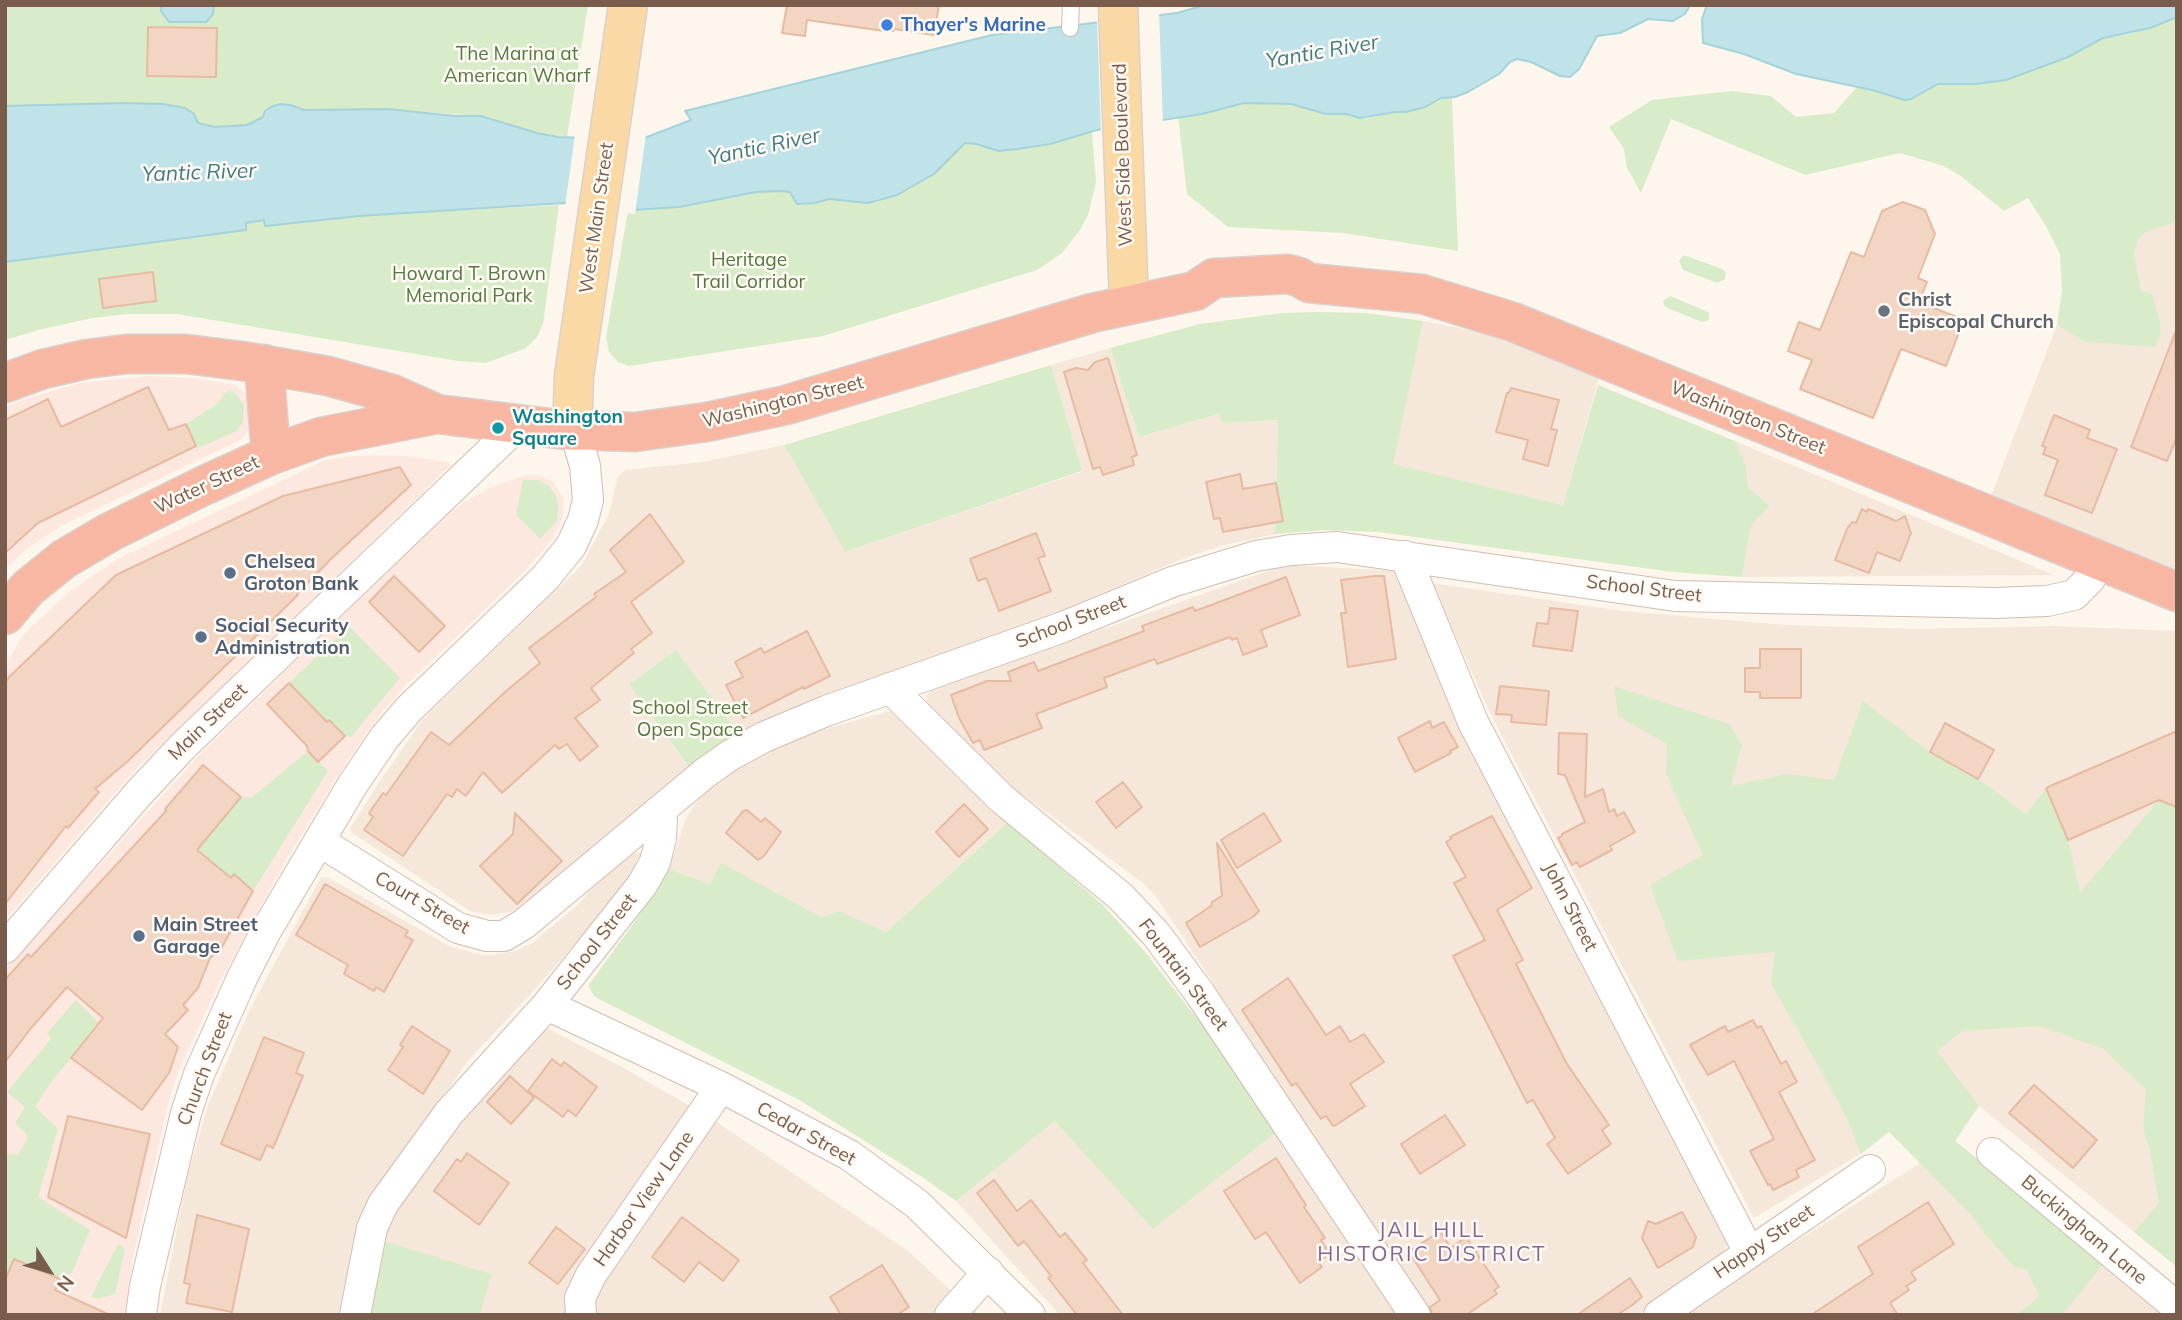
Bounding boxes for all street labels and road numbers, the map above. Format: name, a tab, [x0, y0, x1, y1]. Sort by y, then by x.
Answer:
street label: West Side Boulevard	[1108, 63, 1138, 247]
street label: West Main Street	[575, 141, 619, 295]
street label: Washington Street	[700, 371, 866, 433]
street label: Washington Street	[1667, 376, 1829, 460]
street label: Water Street	[151, 451, 263, 519]
street label: School Street	[1585, 571, 1703, 607]
street label: School Street	[1013, 591, 1129, 653]
street label: Main Street	[164, 679, 252, 765]
street label: John Street	[1538, 859, 1602, 955]
street label: Court Street	[371, 867, 473, 939]
street label: School Street	[552, 889, 642, 995]
street label: Fountain Street	[1133, 914, 1233, 1036]
street label: Church Street	[173, 1009, 237, 1129]
street label: Cedar Street	[752, 1097, 860, 1171]
street label: Harbor View Lane	[589, 1127, 699, 1271]
street label: Buckingham Lane	[2016, 1171, 2152, 1289]
street label: Happy Street	[1709, 1200, 1819, 1284]

